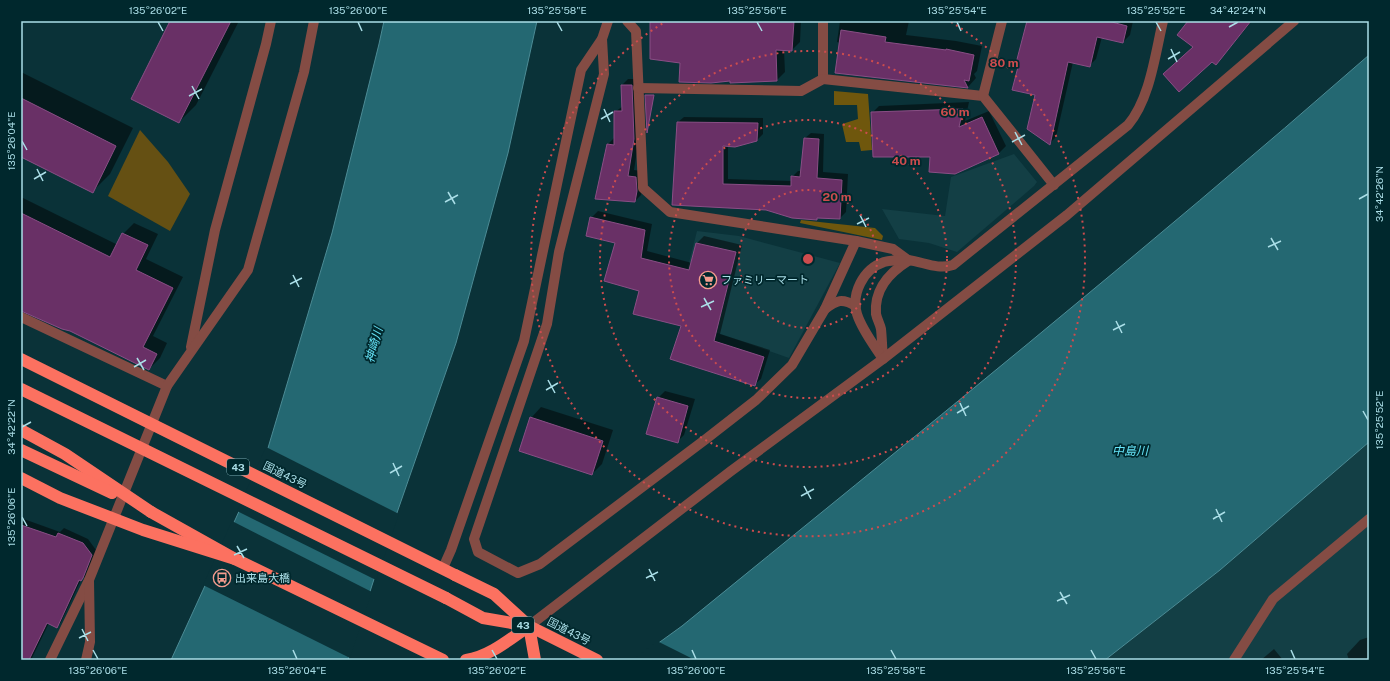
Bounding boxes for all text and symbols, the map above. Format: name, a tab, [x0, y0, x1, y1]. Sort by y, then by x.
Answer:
text: 135°26'02"E	[129, 4, 187, 16]
text: 135°26'00"E	[329, 4, 387, 16]
text: 135°25'58"E	[527, 4, 587, 16]
text: 135°25'56"E	[727, 4, 787, 16]
text: 135°25'54"E	[927, 4, 987, 16]
text: 135°25'52"E	[1126, 4, 1186, 16]
text: 34°42'24"N	[1210, 4, 1266, 16]
text: 80 m	[989, 56, 1019, 70]
text: 60 m	[940, 105, 970, 119]
text: 135°26'04"E	[5, 112, 17, 170]
text: 40 m	[891, 154, 921, 168]
text: 34°42'26"N	[1373, 166, 1385, 222]
text: 20 m	[823, 190, 852, 204]
centre of rings	[801, 252, 815, 266]
supermarket icon: ファミリーマート	[698, 270, 718, 290]
place label: ファミリーマート	[721, 274, 809, 286]
water label: 神崎川	[363, 324, 386, 364]
text: 135°25'52"E	[1373, 390, 1385, 450]
text: 34°42'22"N	[5, 399, 17, 455]
water label: 中島川	[1112, 444, 1150, 458]
road number: 43	[227, 459, 249, 475]
street label: 国道43号	[261, 459, 309, 491]
text: 135°26'06"E	[5, 488, 17, 546]
bus stop icon: 出来島大橋	[212, 568, 232, 588]
place label: 出来島大橋	[235, 572, 290, 584]
street label: 国道43号	[545, 615, 593, 647]
road number: 43	[512, 617, 534, 633]
text: 135°26'06"E	[69, 664, 127, 676]
text: 135°26'04"E	[268, 664, 326, 676]
text: 135°26'02"E	[468, 664, 526, 676]
text: 135°26'00"E	[667, 664, 725, 676]
text: 135°25'58"E	[866, 664, 926, 676]
text: 135°25'56"E	[1066, 664, 1126, 676]
text: 135°25'54"E	[1265, 664, 1325, 676]

